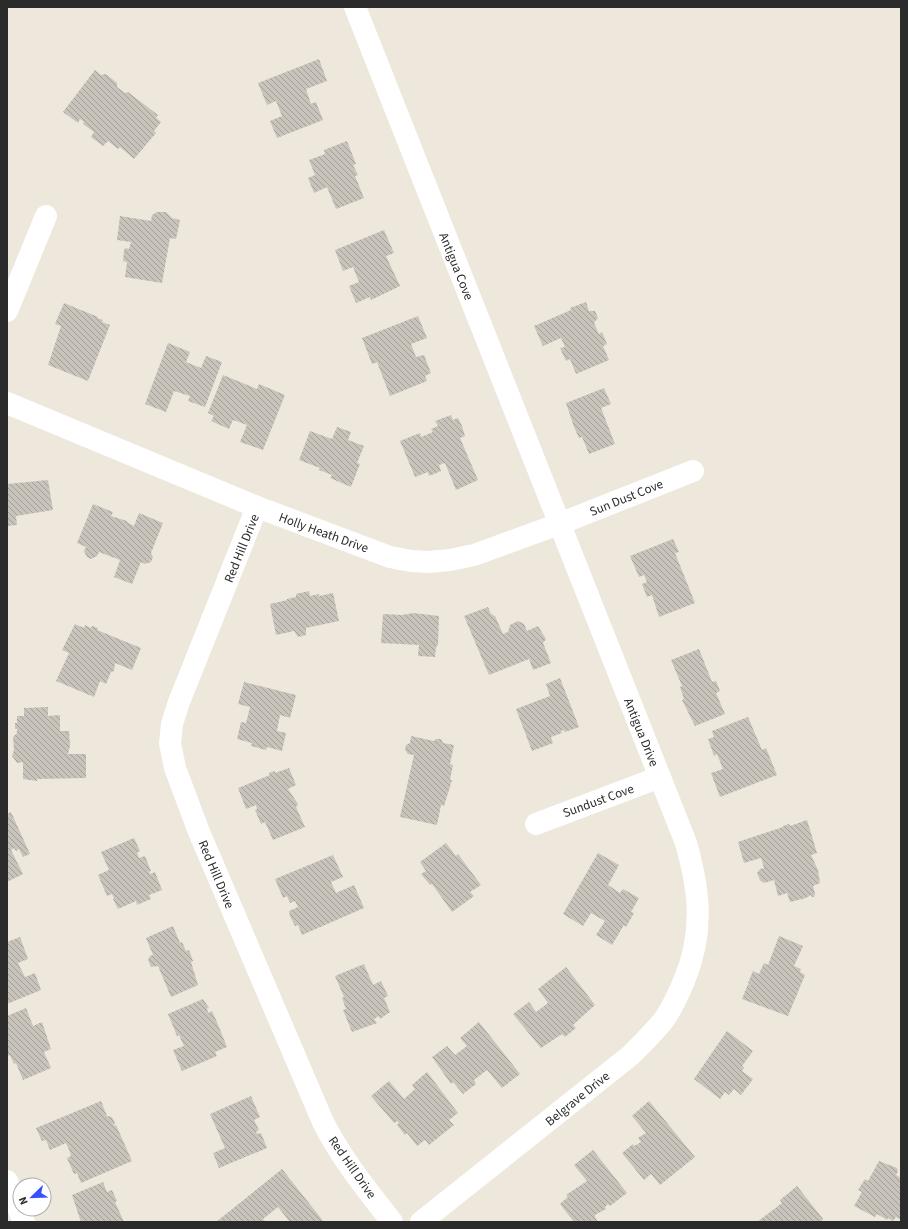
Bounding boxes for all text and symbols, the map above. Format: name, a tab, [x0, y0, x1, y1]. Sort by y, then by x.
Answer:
street label: Antigua Cove	[434, 230, 478, 303]
street label: Sun Dust Cove	[587, 475, 666, 521]
street label: Holly Heath Drive	[276, 508, 371, 558]
street label: Red Hill Drive	[220, 511, 264, 585]
street label: Antigua Drive	[619, 695, 663, 769]
street label: Sundust Cove	[560, 780, 636, 822]
street label: Red Hill Drive	[194, 837, 239, 911]
street label: Belgrave Drive	[542, 1067, 614, 1130]
street label: Red Hill Drive	[324, 1133, 380, 1202]
north arrow	[12, 1177, 52, 1217]
text: N	[15, 1194, 32, 1207]

